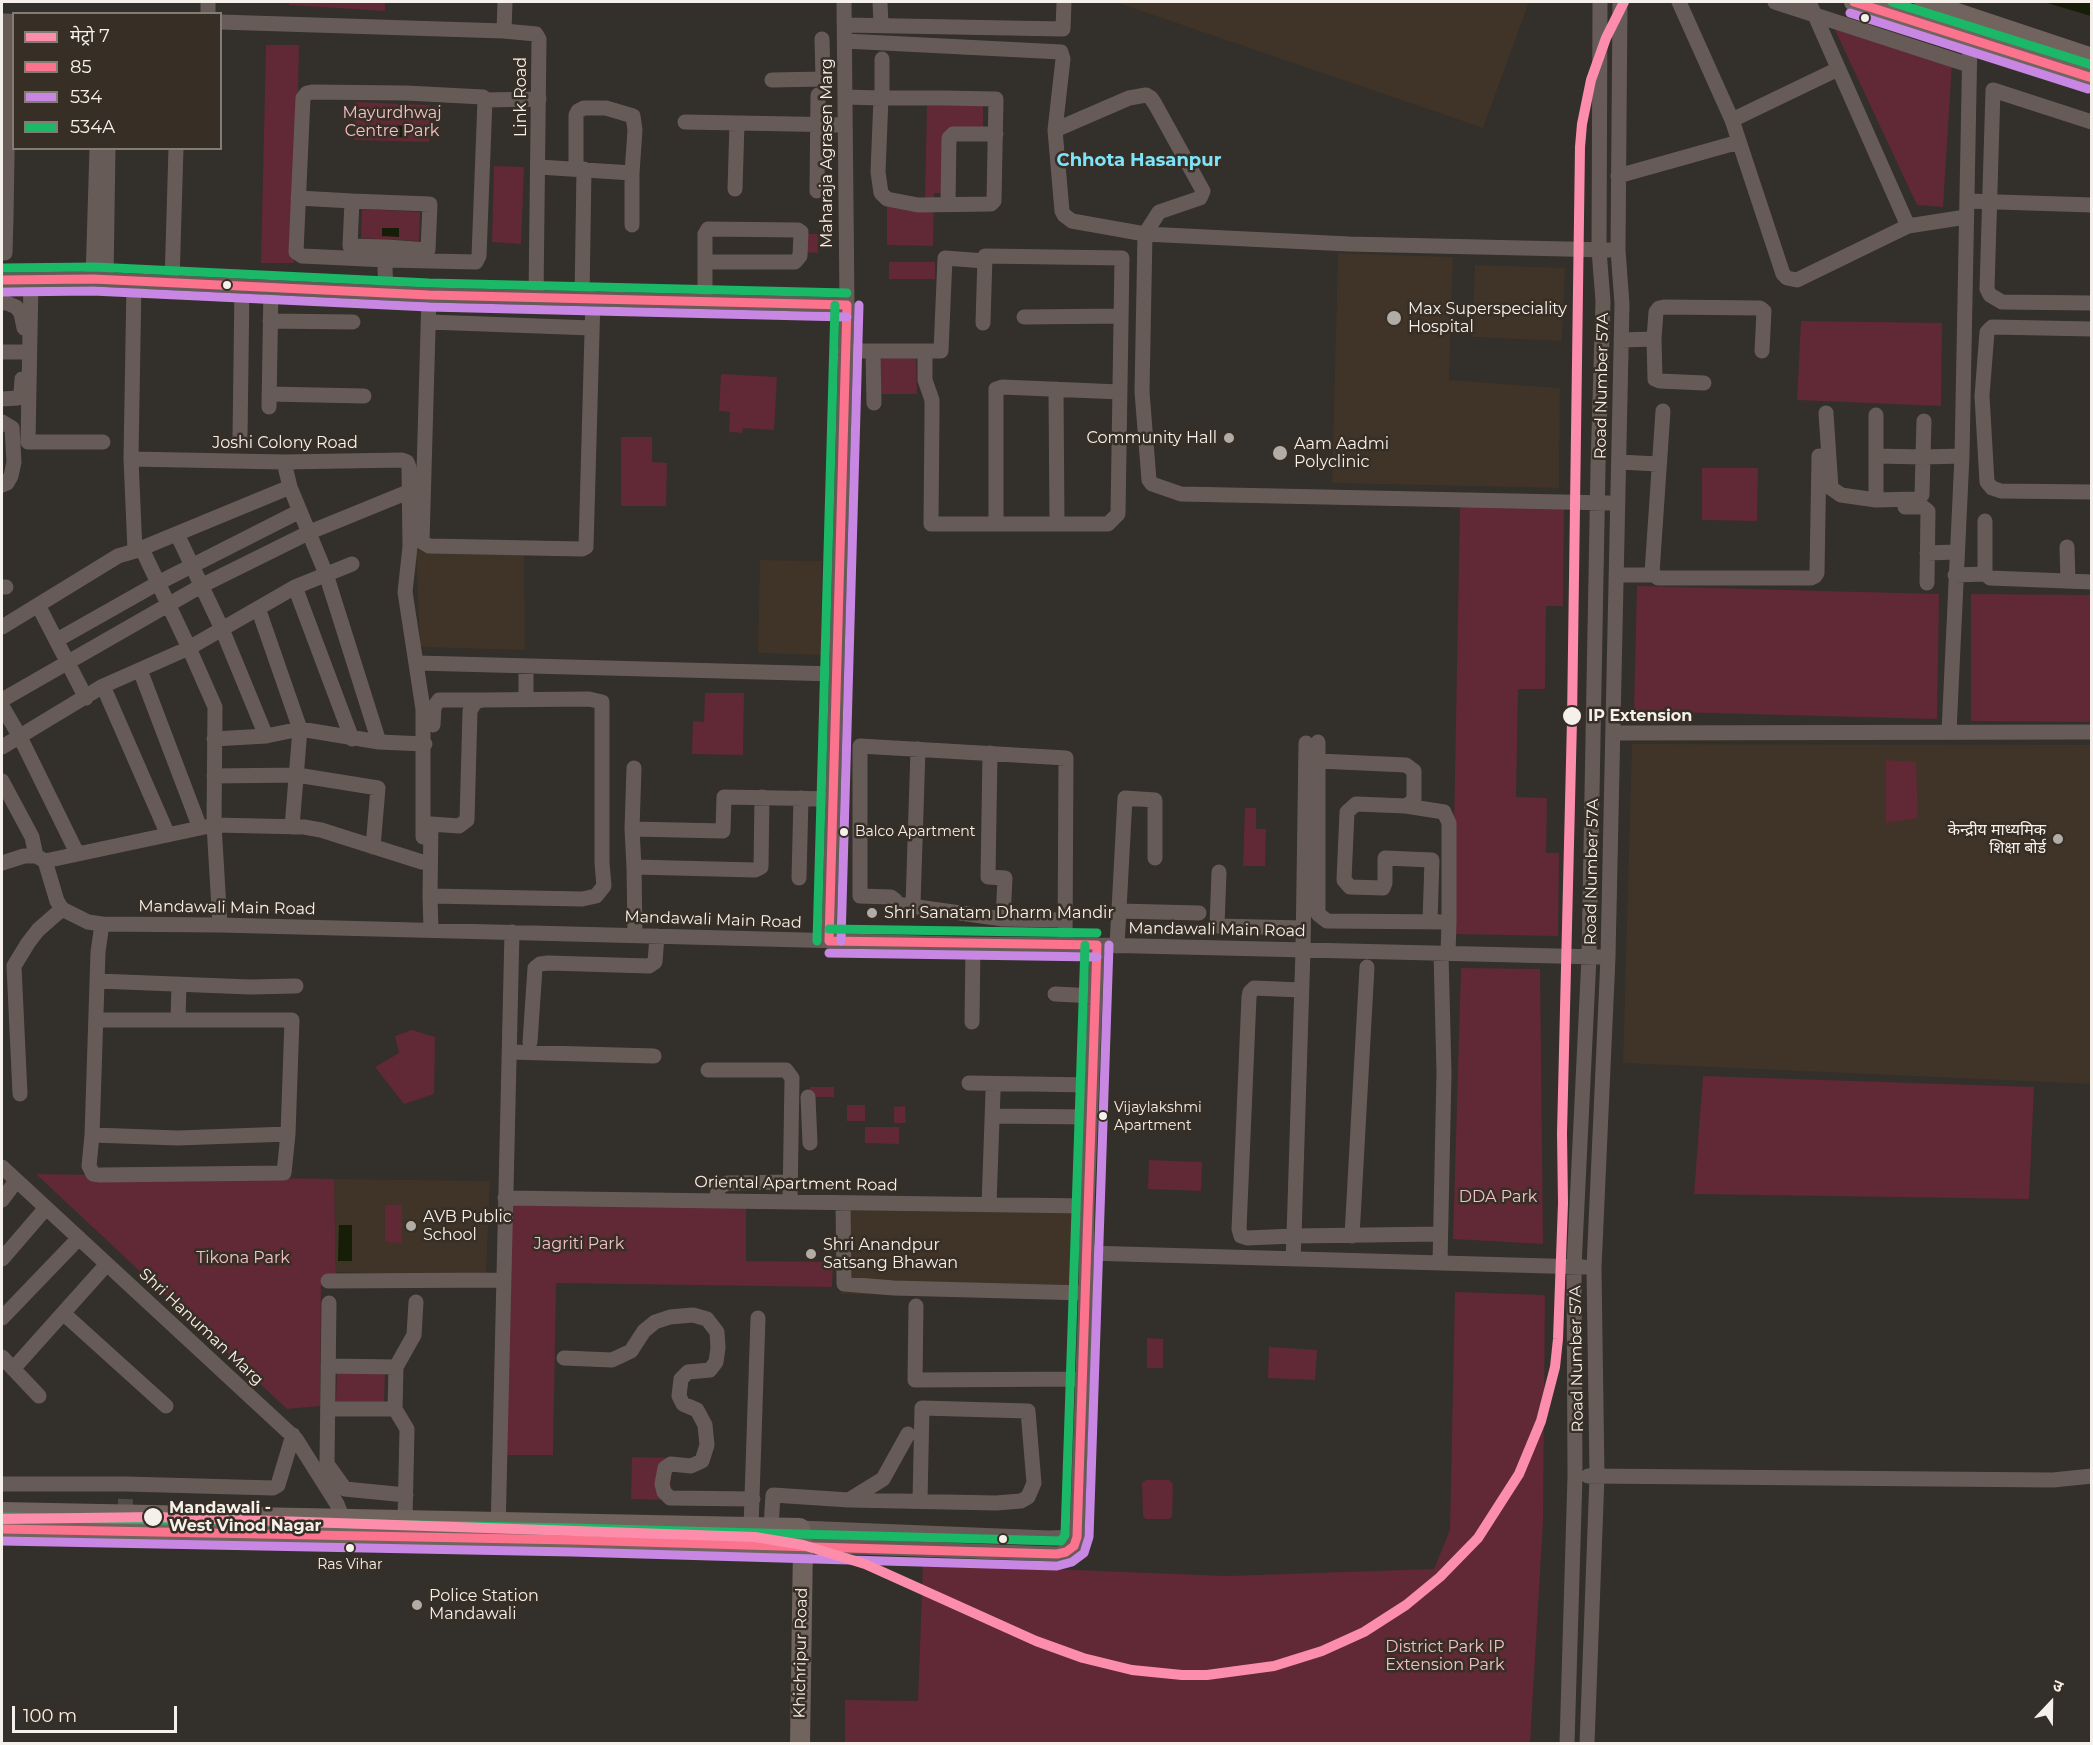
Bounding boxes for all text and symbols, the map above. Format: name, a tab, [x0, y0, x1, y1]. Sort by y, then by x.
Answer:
legend	[12, 12, 222, 150]
unlabelled marker	[1859, 12, 1871, 24]
text: मेट्रो 7	[70, 25, 110, 47]
text: 85	[70, 56, 92, 78]
street label: Link Road	[511, 57, 531, 137]
street label: Maharaja Agrasen Marg	[817, 58, 837, 248]
text: 534	[70, 86, 102, 108]
park label: Mayurdhwaj Centre Park	[342, 103, 442, 141]
text: 534A	[70, 116, 115, 138]
district label: Chhota Hasanpur	[1057, 150, 1221, 172]
unlabelled marker	[221, 279, 233, 291]
place label: Max Superspeciality Hospital	[1408, 299, 1567, 337]
marker: Max Superspeciality Hospital	[1385, 309, 1403, 327]
street label: Road Number 57A	[1591, 313, 1613, 459]
place label: Community Hall	[1086, 428, 1217, 448]
marker: Community Hall	[1222, 431, 1236, 445]
street label: Joshi Colony Road	[212, 433, 358, 453]
place label: Aam Aadmi Polyclinic	[1294, 434, 1389, 472]
marker: Aam Aadmi Polyclinic	[1271, 444, 1289, 462]
marker: IP Extension	[1561, 705, 1583, 727]
place label: IP Extension	[1588, 706, 1692, 726]
street label: Road Number 57A	[1581, 799, 1603, 945]
place label: केन्द्रीय माध्यमिक शिक्षा बोर्ड	[1948, 820, 2046, 858]
place label: Balco Apartment	[855, 824, 975, 840]
marker: Balco Apartment	[838, 826, 850, 838]
marker: केन्द्रीय माध्यमिक शिक्षा बोर्ड	[2051, 832, 2065, 846]
street label: Mandawali Main Road	[138, 897, 316, 919]
place label: Shri Sanatam Dharm Mandir	[884, 903, 1114, 923]
marker: Shri Sanatam Dharm Mandir	[865, 906, 879, 920]
street label: Mandawali Main Road	[624, 907, 802, 933]
street label: Mandawali Main Road	[1128, 919, 1306, 941]
place label: Vijaylakshmi Apartment	[1114, 1100, 1202, 1132]
marker: Vijaylakshmi Apartment	[1097, 1110, 1109, 1122]
street label: Oriental Apartment Road	[694, 1173, 898, 1195]
park label: DDA Park	[1459, 1187, 1537, 1207]
place label: AVB Public School	[423, 1207, 512, 1245]
marker: AVB Public School	[404, 1219, 418, 1233]
park label: Jagriti Park	[534, 1234, 624, 1254]
place label: Shri Anandpur Satsang Bhawan	[823, 1235, 958, 1273]
marker: Shri Anandpur Satsang Bhawan	[804, 1247, 818, 1261]
park label: Tikona Park	[196, 1248, 290, 1268]
street label: Shri Hanuman Marg	[135, 1264, 267, 1390]
street label: Road Number 57A	[1566, 1286, 1588, 1432]
place label: Mandawali - West Vinod Nagar	[169, 1498, 322, 1536]
marker: Mandawali - West Vinod Nagar	[142, 1506, 164, 1528]
unlabelled marker	[997, 1533, 1009, 1545]
marker: Ras Vihar	[344, 1542, 356, 1554]
place label: Ras Vihar	[317, 1557, 383, 1573]
place label: Police Station Mandawali	[429, 1586, 539, 1624]
street label: Khichripur Road	[790, 1587, 812, 1719]
marker: Police Station Mandawali	[410, 1598, 424, 1612]
park label: District Park IP Extension Park	[1385, 1637, 1505, 1675]
north arrow	[2021, 1673, 2081, 1733]
text: उ	[2050, 1675, 2066, 1696]
scale bar	[15, 1694, 180, 1732]
text: 100 m	[23, 1705, 77, 1727]

